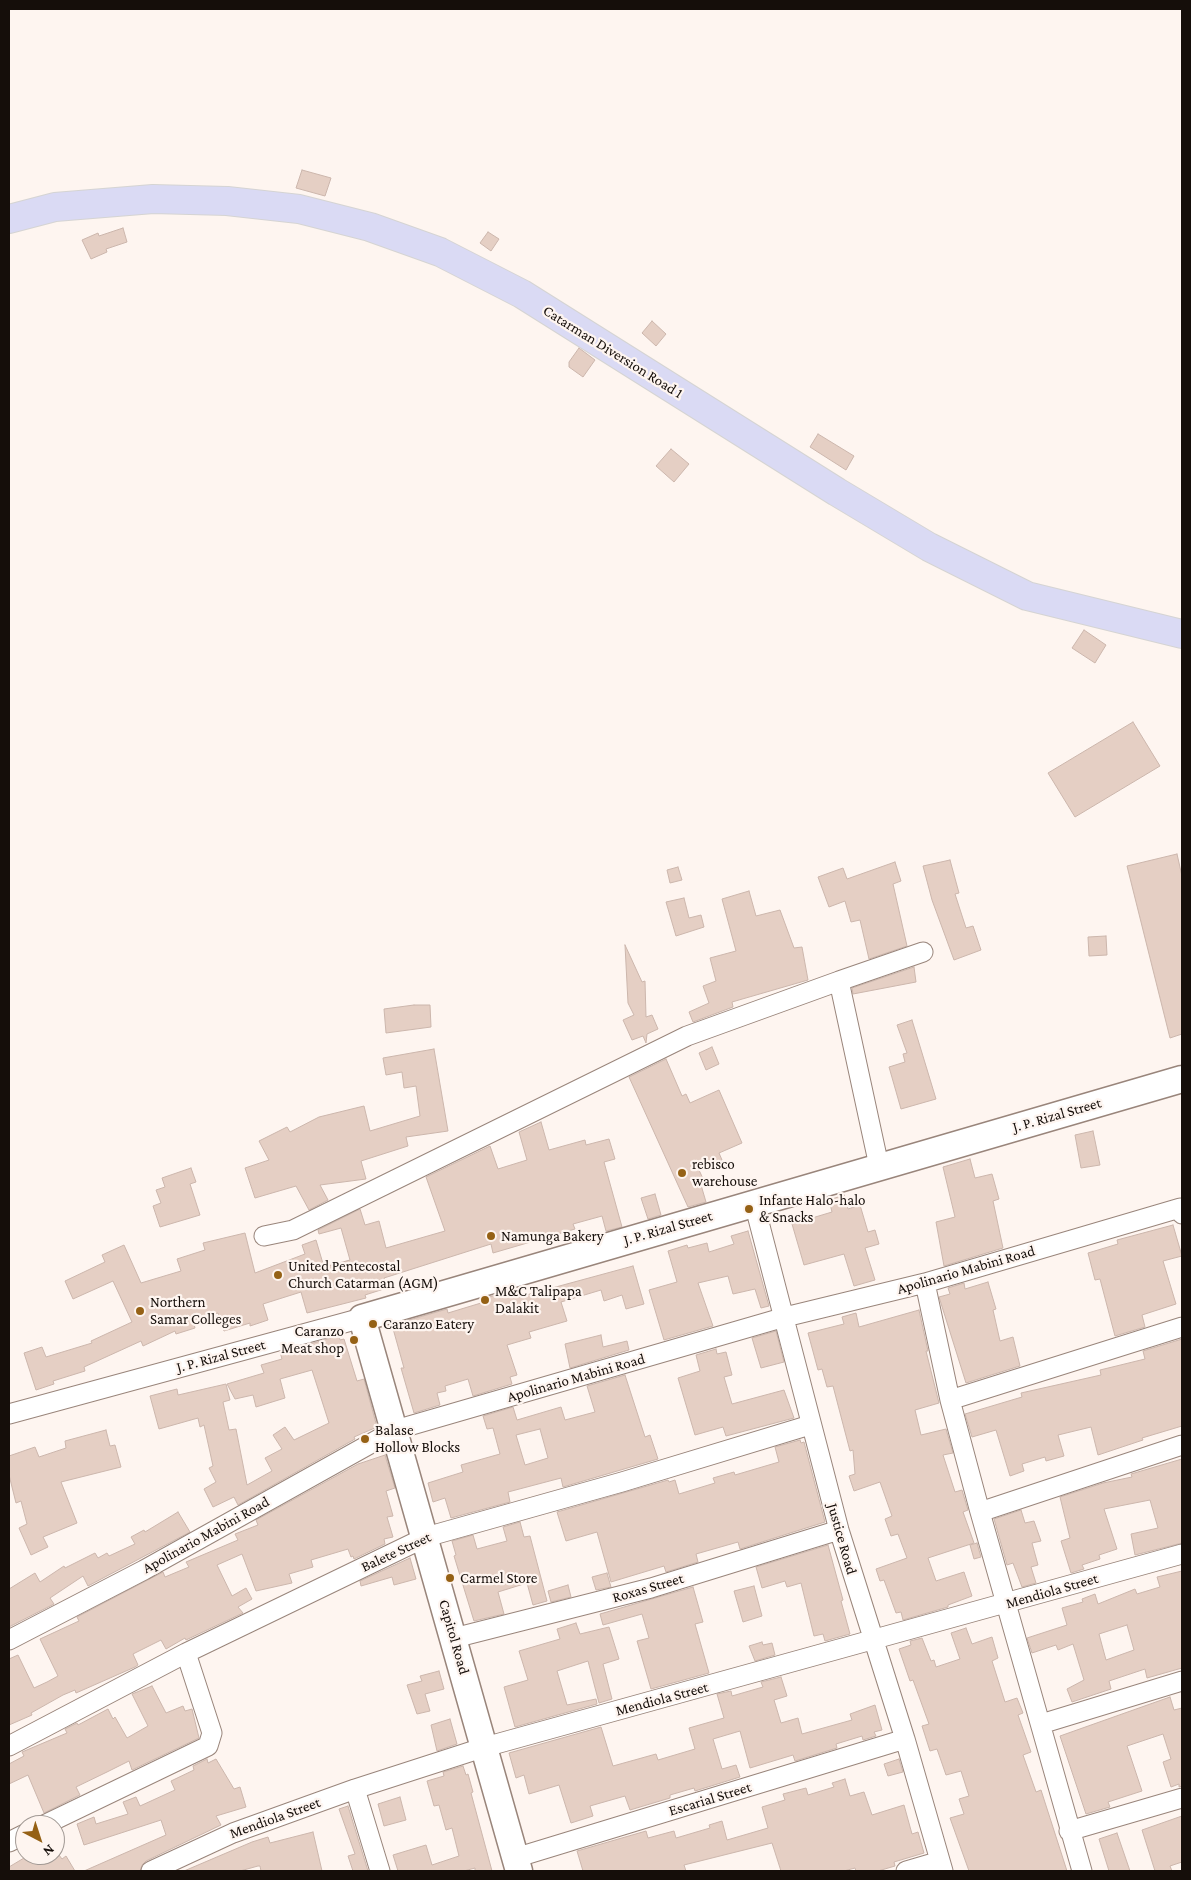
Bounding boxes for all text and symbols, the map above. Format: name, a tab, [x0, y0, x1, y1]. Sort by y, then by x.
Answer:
street label: Catarman Diversion Road 1	[540, 302, 686, 402]
street label: J. P. Rizal Street	[1011, 1094, 1103, 1136]
place label: rebisco warehouse	[692, 1155, 757, 1190]
marker: rebisco warehouse	[676, 1167, 688, 1179]
place label: Infante Halo-halo & Snacks	[759, 1191, 866, 1226]
marker: Infante Halo-halo & Snacks	[743, 1203, 755, 1215]
street label: J. P. Rizal Street	[622, 1207, 714, 1249]
place label: Namunga Bakery	[501, 1227, 604, 1245]
marker: Namunga Bakery	[485, 1230, 497, 1242]
street label: Apolinario Mabini Road	[895, 1242, 1037, 1298]
place label: United Pentecostal Church Catarman (AGM)	[288, 1257, 439, 1292]
marker: United Pentecostal Church Catarman (AGM)	[272, 1269, 284, 1281]
place label: M&C Talipapa Dalakit	[495, 1282, 582, 1317]
place label: Northern Samar Colleges	[150, 1293, 241, 1328]
marker: M&C Talipapa Dalakit	[479, 1294, 491, 1306]
marker: Northern Samar Colleges	[134, 1305, 146, 1317]
place label: Caranzo Eatery	[383, 1315, 474, 1333]
marker: Caranzo Eatery	[367, 1318, 379, 1330]
place label: Caranzo Meat shop	[281, 1322, 344, 1357]
marker: Caranzo Meat shop	[348, 1334, 360, 1346]
street label: J. P. Rizal Street	[175, 1335, 267, 1377]
street label: Apolinario Mabini Road	[505, 1350, 647, 1406]
place label: Balase Hollow Blocks	[375, 1421, 460, 1456]
marker: Balase Hollow Blocks	[359, 1433, 371, 1445]
street label: Apolinario Mabini Road	[139, 1493, 273, 1577]
street label: Justice Road	[823, 1501, 861, 1577]
street label: Balete Street	[358, 1528, 434, 1576]
place label: Carmel Store	[460, 1569, 537, 1587]
street label: Roxas Street	[610, 1569, 686, 1607]
street label: Mendiola Street	[1004, 1569, 1100, 1613]
marker: Carmel Store	[444, 1572, 456, 1584]
street label: Capitol Road	[435, 1598, 473, 1676]
street label: Mendiola Street	[614, 1678, 710, 1720]
street label: Escarial Street	[667, 1778, 753, 1820]
street label: Mendiola Street	[227, 1793, 323, 1843]
north arrow	[15, 1815, 65, 1865]
text: N	[40, 1842, 58, 1860]

